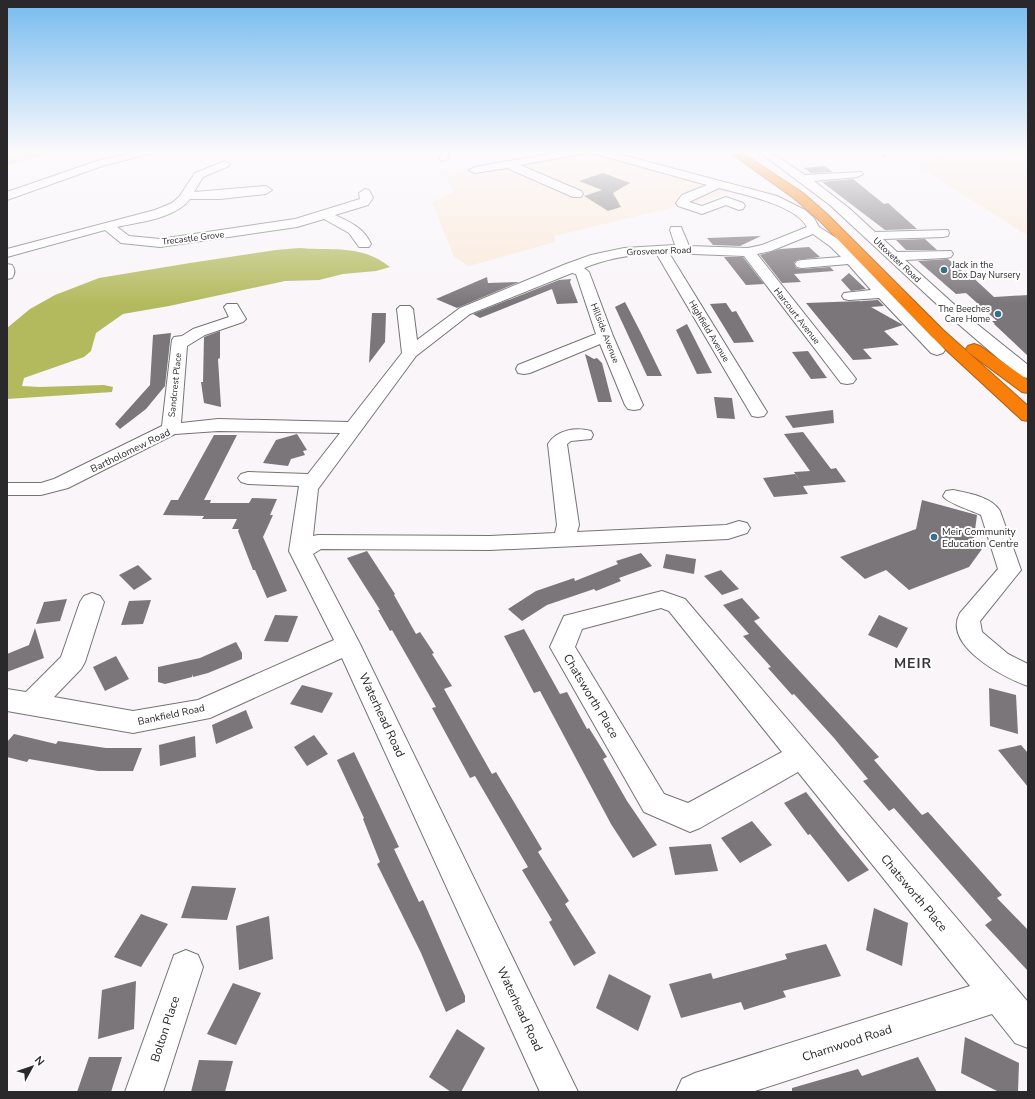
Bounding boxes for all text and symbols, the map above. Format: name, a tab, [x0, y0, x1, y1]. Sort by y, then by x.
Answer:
street label: Trecastle Grove	[161, 228, 225, 248]
street label: Uttoxeter Road	[870, 235, 924, 285]
street label: Grosvenor Road	[626, 244, 692, 258]
place label: Jack in the Box Day Nursery	[951, 259, 1021, 281]
marker: Jack in the Box Day Nursery	[939, 265, 949, 275]
street label: Harcourt Avenue	[771, 285, 823, 347]
street label: Highfield Avenue	[686, 298, 732, 364]
street label: Hillside Avenue	[588, 301, 622, 365]
place label: The Beeches Care Home	[938, 303, 990, 325]
marker: The Beeches Care Home	[993, 309, 1003, 319]
street label: Sandcrest Place	[166, 352, 184, 418]
street label: Bartholomew Road	[88, 425, 173, 476]
place label: Meir Community Education Centre	[942, 525, 1018, 551]
marker: Meir Community Education Centre	[929, 532, 939, 542]
street label: Chatsworth Place	[559, 651, 623, 741]
district label: MEIR	[894, 654, 932, 673]
street label: Waterhead Road	[355, 670, 409, 760]
street label: Bankfield Road	[136, 701, 206, 729]
street label: Chatsworth Place	[877, 851, 951, 935]
street label: Waterhead Road	[493, 964, 547, 1054]
street label: Bolton Place	[147, 994, 183, 1064]
street label: Charnwood Road	[800, 1021, 894, 1065]
north arrow	[12, 1047, 52, 1087]
text: N	[31, 1053, 48, 1069]

